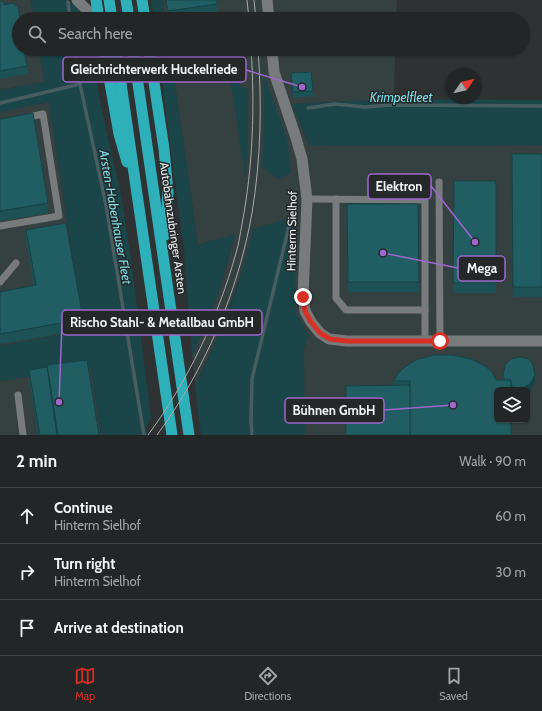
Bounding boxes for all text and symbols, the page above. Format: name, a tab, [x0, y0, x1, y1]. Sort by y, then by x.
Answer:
search box	[12, 12, 530, 56]
icon: search	[26, 23, 48, 45]
text: Search here	[58, 25, 133, 43]
callout: Gleichrichterwerk Huckelriede	[63, 57, 246, 82]
text: Gleichrichterwerk Huckelriede	[70, 61, 238, 77]
north arrow	[446, 68, 482, 104]
water label: Krimpelfleet	[370, 89, 433, 105]
water label: Arsten-Habenhauser Fleet	[96, 148, 136, 286]
street label: Autobahnzubringer Arsten	[157, 161, 190, 295]
callout: Elektron	[368, 174, 431, 199]
text: Elektron	[376, 178, 422, 194]
street label: Hinterm Sielhof	[283, 191, 300, 271]
callout: Mega	[458, 256, 505, 281]
text: Mega	[467, 260, 498, 276]
route end	[294, 288, 312, 306]
callout: Rischo Stahl- & Metallbau GmbH	[62, 310, 262, 335]
text: Rischo Stahl- & Metallbau GmbH	[70, 314, 254, 330]
route start	[431, 332, 449, 350]
map controls	[494, 387, 530, 423]
button: layers	[494, 387, 530, 423]
callout: Bühnen GmbH	[285, 398, 384, 423]
text: Bühnen GmbH	[293, 402, 375, 418]
text: 2 min	[16, 451, 57, 471]
text: Walk · 90 m	[459, 453, 526, 469]
text: Continue	[54, 499, 113, 517]
icon: ahead	[16, 505, 38, 527]
text: 60 m	[495, 508, 526, 524]
text: Hinterm Sielhof	[54, 517, 141, 533]
text: Turn right	[54, 555, 115, 573]
icon: right	[16, 561, 38, 583]
text: 30 m	[496, 564, 526, 580]
text: Hinterm Sielhof	[54, 573, 141, 589]
icon: arrive	[16, 617, 38, 639]
text: Arrive at destination	[54, 619, 184, 637]
tab: Map	[74, 665, 96, 703]
tab: Directions	[244, 665, 291, 703]
tab: Saved	[439, 665, 468, 703]

